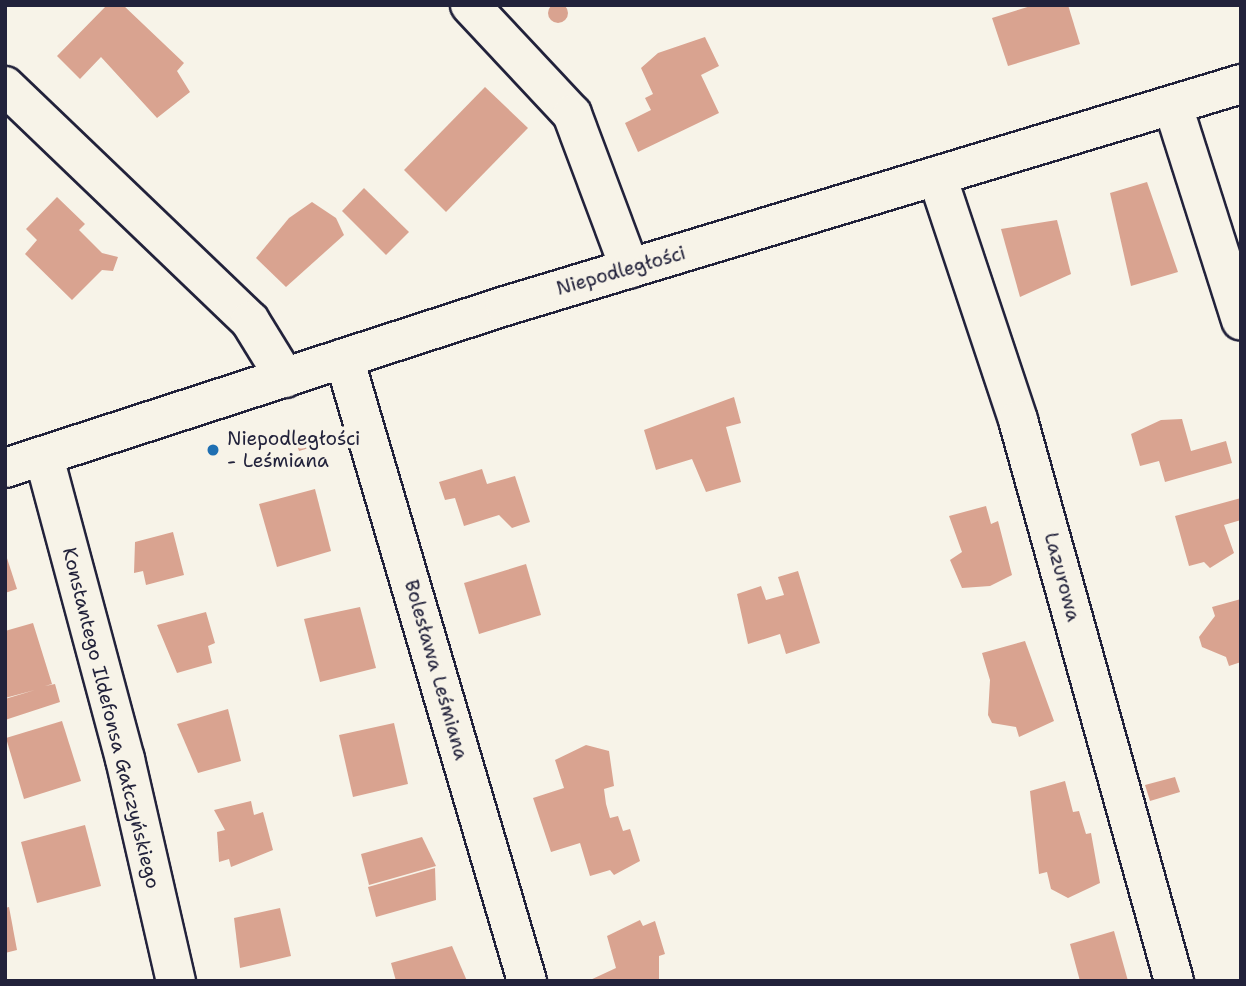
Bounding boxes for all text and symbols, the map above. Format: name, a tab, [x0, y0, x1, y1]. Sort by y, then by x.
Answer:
street label: Niepodległości	[554, 242, 688, 300]
place label: Niepodległości - Leśmiana	[227, 428, 360, 472]
marker: Niepodległości - Leśmiana	[205, 442, 221, 458]
street label: Lazurowa	[1039, 530, 1085, 624]
street label: Konstantego Ildefonsa Gałczyńskiego	[58, 545, 164, 891]
street label: Bolesława Leśmiana	[399, 577, 473, 763]

